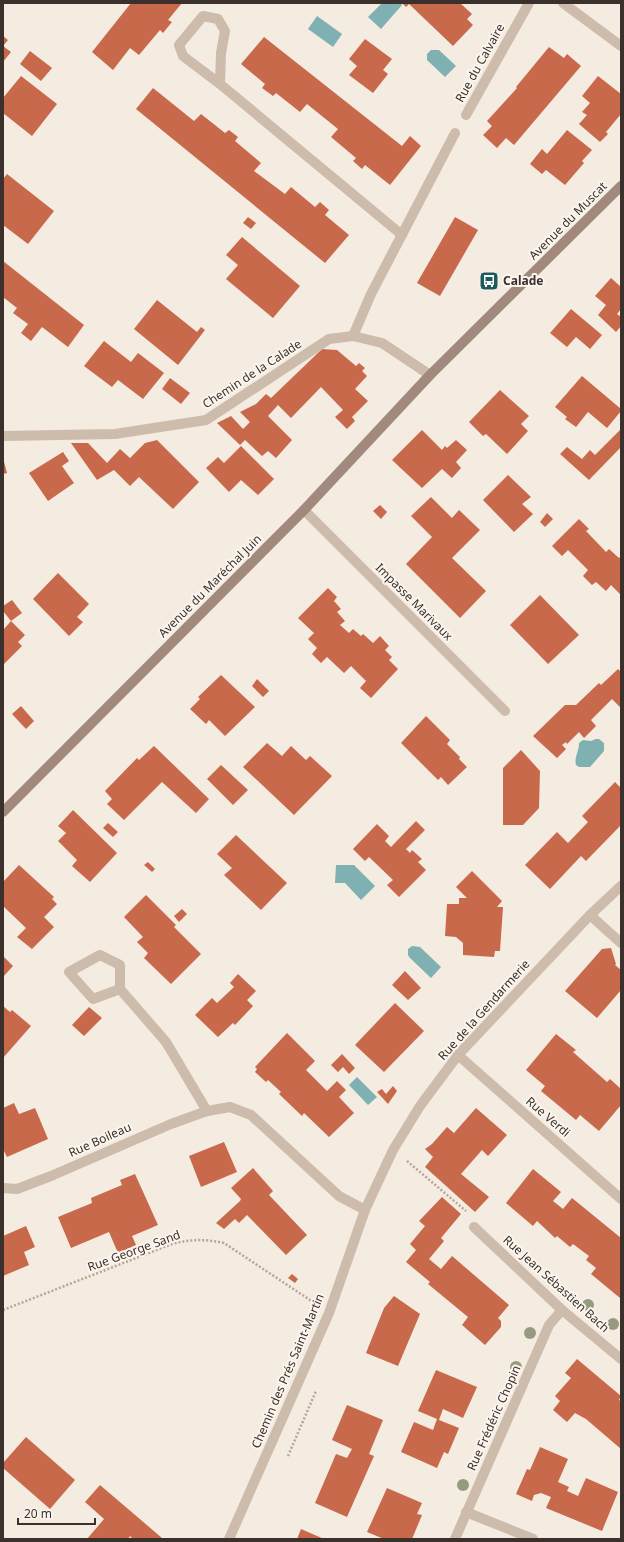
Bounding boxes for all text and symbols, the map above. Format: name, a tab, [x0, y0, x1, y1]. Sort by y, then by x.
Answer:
street label: Rue du Calvaire	[451, 20, 508, 105]
street label: Avenue du Muscat	[525, 177, 611, 263]
bus stop icon: Calade	[478, 270, 500, 292]
place label: Calade	[503, 272, 543, 289]
street label: Chemin de la Calade	[199, 335, 305, 412]
street label: Avenue du Maréchal Juin	[154, 530, 265, 641]
street label: Impasse Marivaux	[372, 559, 457, 645]
street label: Rue de la Gendarmerie	[434, 956, 534, 1064]
street label: Rue Verdi	[522, 1093, 574, 1141]
street label: Rue Boileau	[66, 1118, 134, 1161]
street label: Rue George Sand	[85, 1226, 183, 1275]
street label: Rue Jean Sébastien Bach	[499, 1231, 613, 1336]
street label: Chemin des Prés Saint-Martin	[247, 1291, 328, 1451]
street label: Rue Frédéric Chopin	[463, 1362, 524, 1473]
scale bar	[18, 1500, 95, 1526]
text: 20 m	[24, 1505, 52, 1522]

